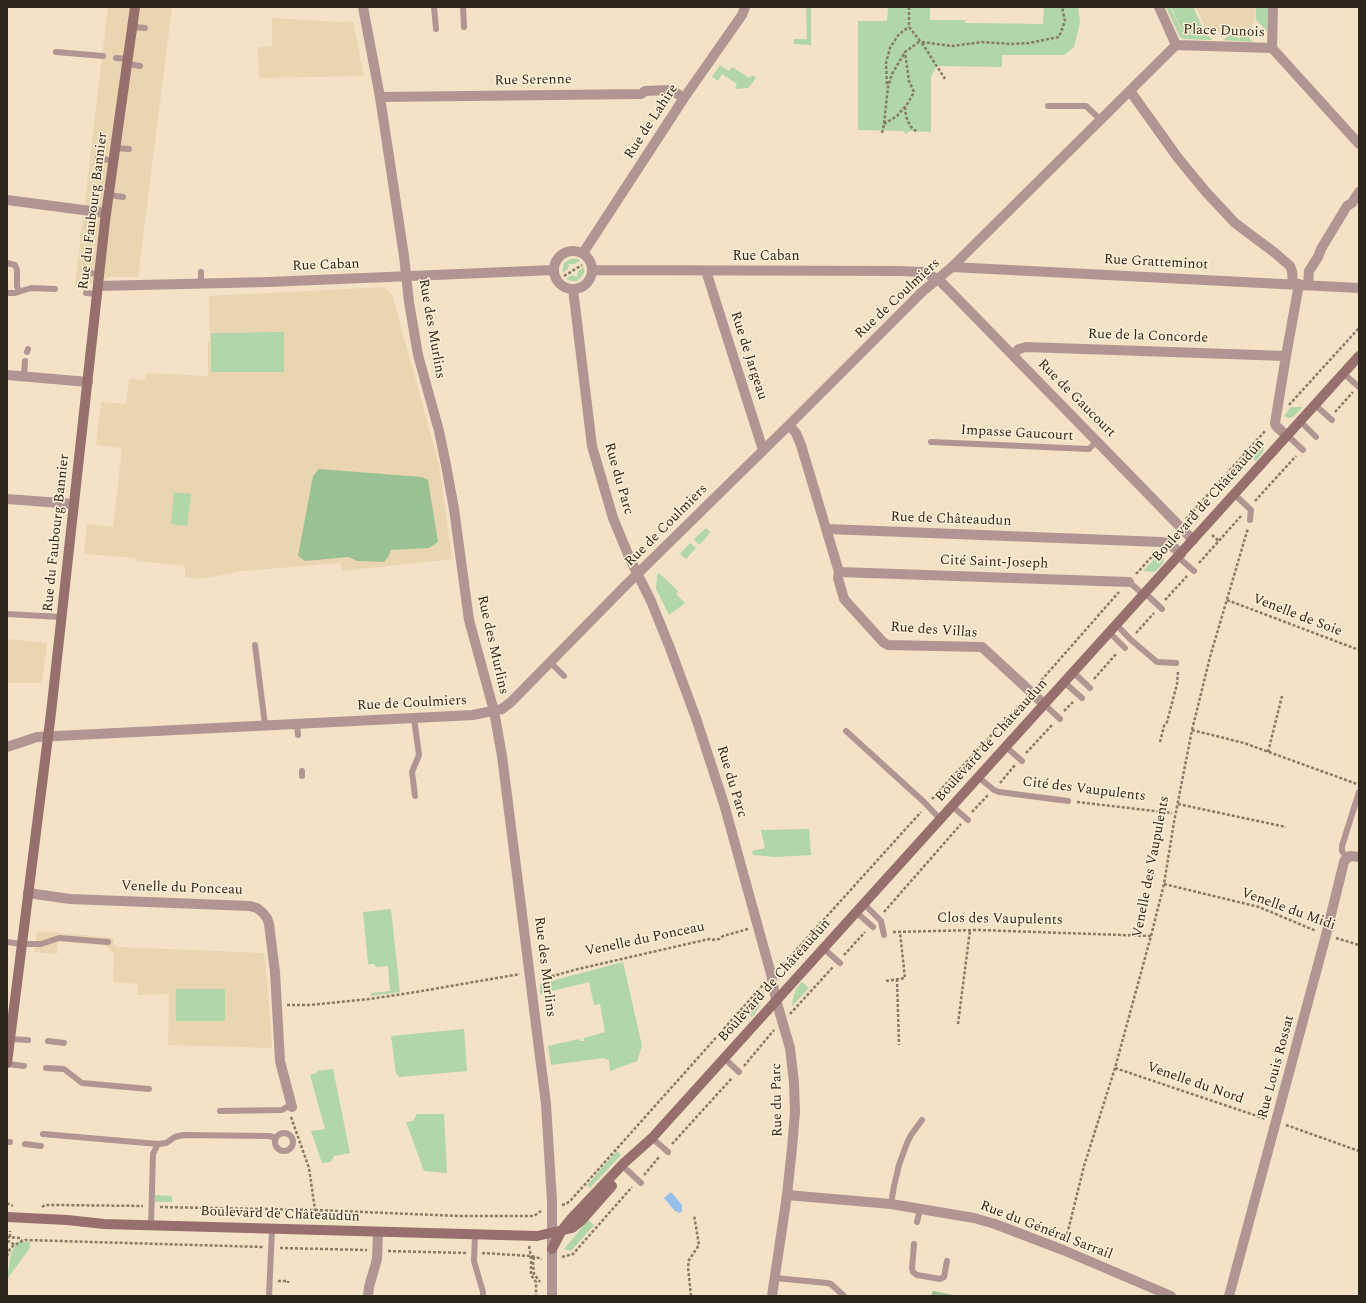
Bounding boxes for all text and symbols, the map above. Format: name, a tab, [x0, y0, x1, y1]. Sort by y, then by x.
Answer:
street label: Place Dunois	[1183, 22, 1265, 42]
street label: Rue Serenne	[494, 72, 572, 90]
street label: Rue de Lahire	[622, 81, 682, 163]
street label: Rue du Faubourg Bannier	[76, 131, 112, 291]
street label: Rue Caban	[732, 249, 800, 265]
street label: Rue Gratteminot	[1103, 252, 1209, 274]
street label: Rue de Coulmiers	[852, 255, 944, 343]
street label: Rue Caban	[292, 256, 360, 276]
street label: Rue des Murlins	[414, 278, 448, 380]
street label: Rue de Jargeau	[726, 310, 770, 402]
street label: Rue de la Concorde	[1088, 327, 1208, 347]
street label: Rue de Gaucourt	[1033, 356, 1119, 442]
street label: Impasse Gaucourt	[960, 423, 1074, 445]
street label: Boulevard de Châteaudun	[1149, 436, 1269, 566]
street label: Rue du Parc	[600, 441, 636, 517]
street label: Rue du Faubourg Bannier	[40, 453, 74, 613]
street label: Rue de Coulmiers	[622, 481, 712, 571]
street label: Rue de Châteaudun	[890, 509, 1012, 531]
street label: Cité Saint-Joseph	[940, 553, 1048, 573]
street label: Venelle de Soie	[1250, 591, 1344, 641]
street label: Rue des Murlins	[472, 594, 512, 696]
street label: Rue des Villas	[890, 620, 978, 642]
street label: Boulevard de Châteaudun	[932, 676, 1052, 806]
street label: Rue de Coulmiers	[357, 693, 467, 715]
street label: Rue du Parc	[712, 744, 750, 820]
street label: Cité des Vaupulents	[1021, 774, 1147, 806]
street label: Venelle des Vaupulents	[1130, 795, 1174, 939]
street label: Venelle du Ponceau	[121, 878, 243, 900]
street label: Venelle du Midi	[1239, 885, 1337, 935]
street label: Clos des Vaupulents	[937, 911, 1063, 929]
street label: Rue des Murlins	[530, 916, 558, 1018]
street label: Boulevard de Châteaudun	[715, 916, 835, 1046]
street label: Venelle du Ponceau	[584, 919, 706, 961]
street label: Rue Louis Rossat	[1255, 1014, 1299, 1120]
street label: Venelle du Nord	[1144, 1060, 1246, 1108]
street label: Rue du Parc	[769, 1063, 787, 1137]
street label: Rue du Général Sarrail	[978, 1198, 1114, 1264]
street label: Boulevard de Châteaudun	[200, 1204, 360, 1226]

